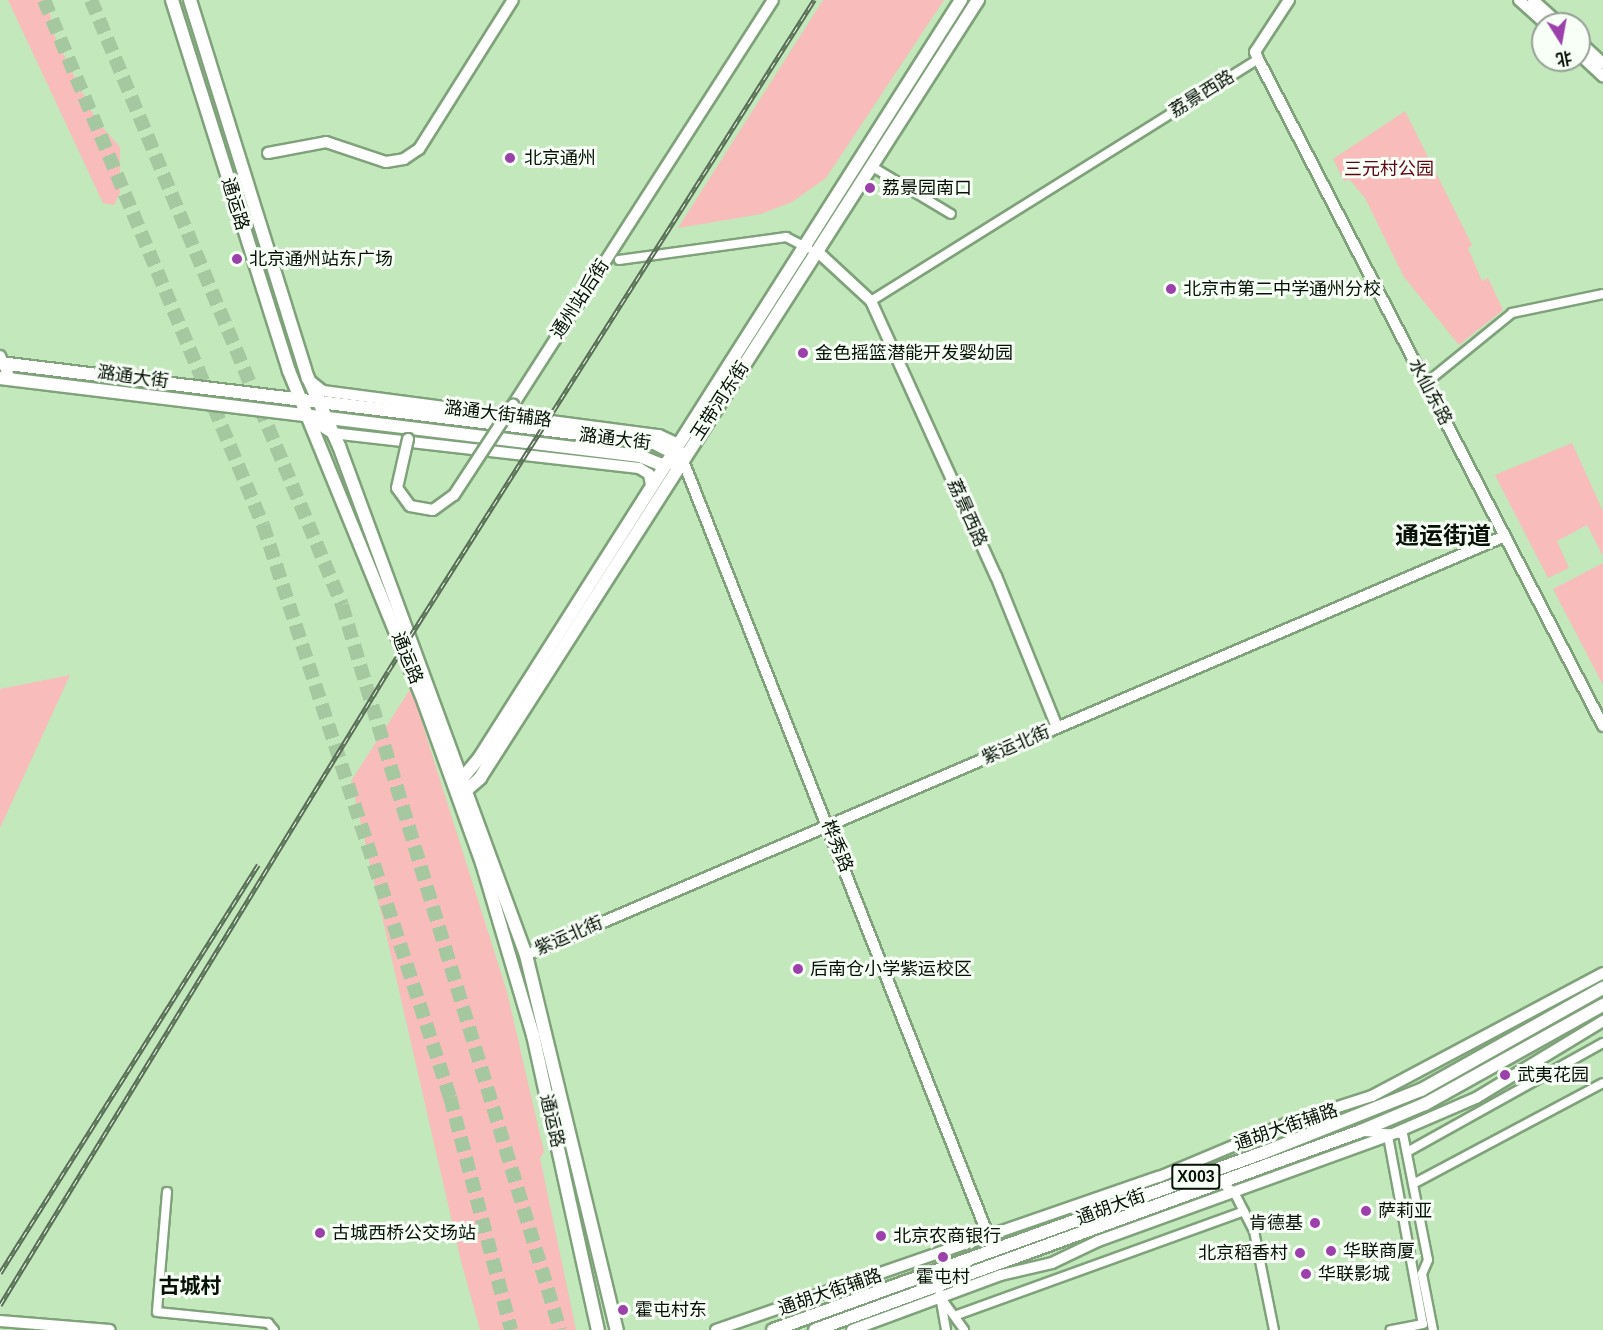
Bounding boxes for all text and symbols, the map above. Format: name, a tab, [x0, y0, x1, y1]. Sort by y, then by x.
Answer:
north arrow	[1531, 12, 1591, 72]
text: 北	[1555, 48, 1574, 68]
street label: 荔景西路	[1166, 66, 1238, 122]
place label: 北京通州	[524, 147, 596, 169]
marker: 北京通州	[501, 149, 519, 167]
park label: 三元村公园	[1344, 158, 1434, 180]
street label: 通运路	[217, 175, 253, 233]
place label: 荔景园南口	[882, 177, 972, 199]
marker: 荔景园南口	[863, 181, 877, 195]
place label: 北京通州站东广场	[249, 248, 393, 270]
marker: 北京通州站东广场	[230, 252, 244, 266]
street label: 通州站后街	[546, 255, 614, 343]
place label: 北京市第二中学通州分校	[1183, 278, 1381, 300]
marker: 北京市第二中学通州分校	[1164, 282, 1178, 296]
place label: 金色摇篮潜能开发婴幼园	[815, 342, 1013, 364]
marker: 金色摇篮潜能开发婴幼园	[796, 346, 810, 360]
street label: 水仙东路	[1404, 355, 1456, 429]
street label: 玉带河东街	[686, 357, 754, 445]
street label: 潞通大街	[96, 361, 170, 393]
street label: 潞通大街辅路	[443, 397, 553, 431]
street label: 潞通大街	[578, 424, 652, 454]
street label: 荔景西路	[942, 476, 992, 550]
district label: 通运街道	[1395, 522, 1491, 550]
street label: 通运路	[387, 629, 427, 687]
street label: 紫运北街	[979, 721, 1053, 769]
street label: 桦秀路	[817, 817, 857, 875]
street label: 紫运北街	[532, 912, 606, 960]
place label: 后南仓小学紫运校区	[810, 958, 972, 980]
marker: 后南仓小学紫运校区	[791, 962, 805, 976]
place label: 武夷花园	[1517, 1064, 1589, 1086]
marker: 武夷花园	[1498, 1068, 1512, 1082]
street label: 通运路	[535, 1092, 569, 1150]
street label: 通胡大街辅路	[1231, 1099, 1341, 1155]
road number: X003	[1170, 1164, 1222, 1190]
street label: 通胡大街	[1073, 1185, 1149, 1229]
place label: 萨莉亚	[1378, 1200, 1432, 1222]
marker: 萨莉亚	[1359, 1204, 1373, 1218]
place label: 肯德基	[1249, 1212, 1303, 1234]
marker: 肯德基	[1308, 1216, 1322, 1230]
place label: 古城西桥公交场站	[332, 1222, 476, 1244]
place label: 北京农商银行	[893, 1225, 1001, 1247]
marker: 古城西桥公交场站	[313, 1226, 327, 1240]
marker: 北京农商银行	[874, 1229, 888, 1243]
place label: 华联商厦	[1343, 1240, 1415, 1262]
place label: 北京稻香村	[1198, 1242, 1288, 1264]
marker: 华联商厦	[1324, 1244, 1338, 1258]
marker: 北京稻香村	[1293, 1246, 1307, 1260]
marker: 霍屯村	[936, 1250, 950, 1264]
place label: 华联影城	[1318, 1263, 1390, 1285]
street label: 通胡大街辅路	[775, 1264, 885, 1320]
place label: 霍屯村	[916, 1266, 970, 1288]
marker: 华联影城	[1299, 1267, 1313, 1281]
district label: 古城村	[159, 1273, 221, 1299]
place label: 霍屯村东	[635, 1299, 707, 1321]
marker: 霍屯村东	[616, 1303, 630, 1317]

